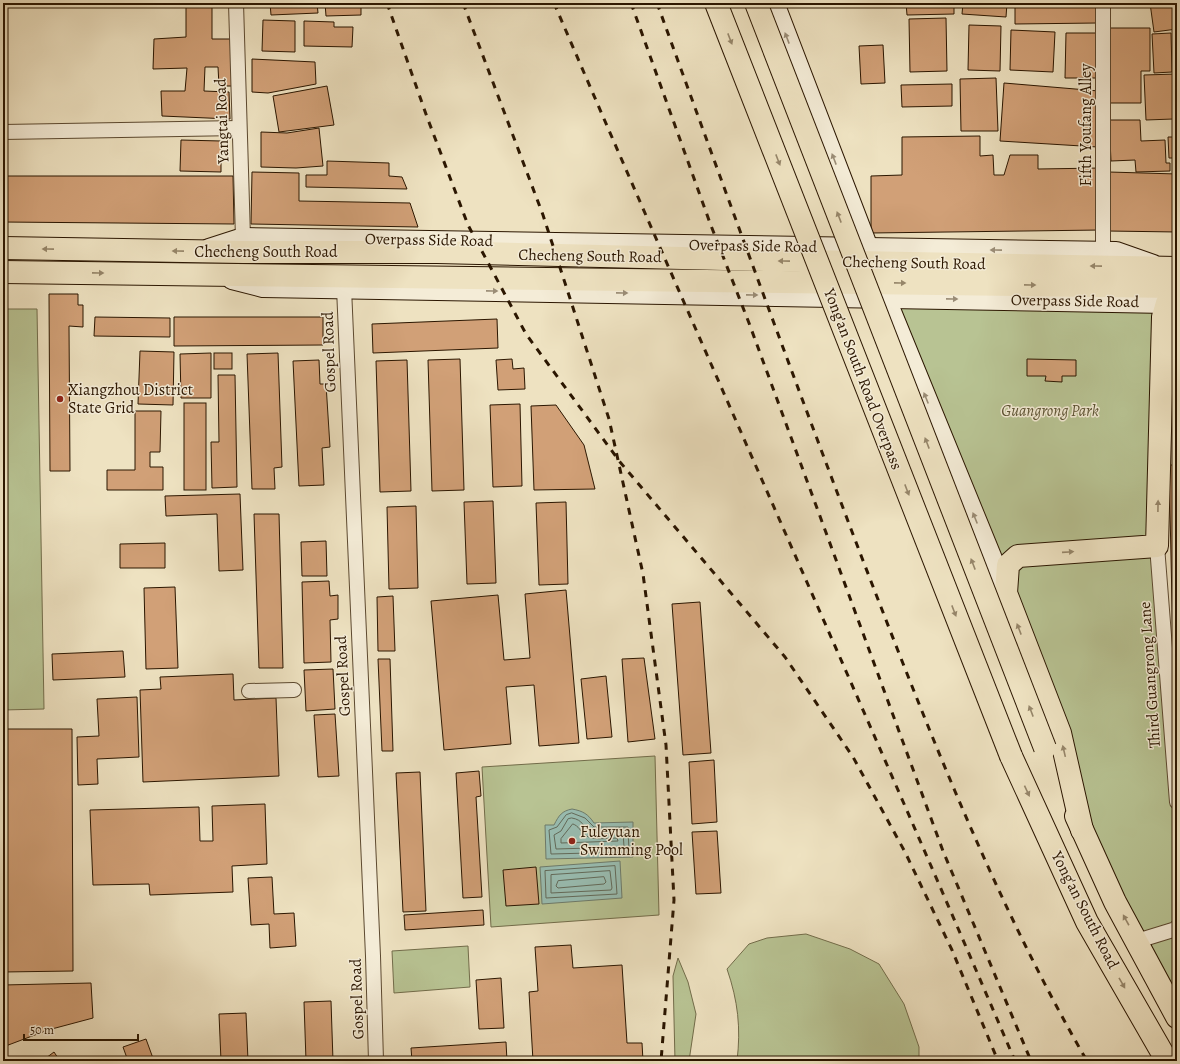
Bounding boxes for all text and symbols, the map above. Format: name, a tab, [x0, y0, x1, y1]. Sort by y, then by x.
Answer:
one-way arrow	[784, 31, 790, 43]
one-way arrow	[728, 34, 734, 46]
street label: Fifth Youfang Alley	[1075, 63, 1097, 186]
street label: Yangtai Road	[209, 77, 235, 165]
one-way arrow	[831, 153, 837, 165]
one-way arrow	[775, 155, 781, 167]
one-way arrow	[836, 210, 842, 222]
street label: Overpass Side Road	[365, 228, 494, 252]
street label: Overpass Side Road	[689, 234, 818, 258]
street label: Checheng South Road	[194, 241, 338, 263]
street label: Checheng South Road	[518, 244, 662, 268]
one-way arrow	[42, 245, 54, 252]
one-way arrow	[989, 247, 1002, 253]
one-way arrow	[171, 248, 184, 254]
street label: Checheng South Road	[842, 251, 986, 275]
one-way arrow	[777, 258, 790, 264]
one-way arrow	[1089, 263, 1102, 269]
one-way arrow	[92, 270, 105, 276]
one-way arrow	[894, 280, 907, 286]
one-way arrow	[1024, 282, 1037, 288]
street label: Yong'an South Road Overpass	[818, 284, 908, 473]
one-way arrow	[486, 288, 499, 294]
street label: Overpass Side Road	[1011, 289, 1140, 313]
one-way arrow	[616, 290, 629, 296]
one-way arrow	[746, 292, 759, 298]
one-way arrow	[946, 296, 959, 302]
street label: Gospel Road	[317, 311, 341, 393]
place label: Xiangzhou District State Grid	[68, 379, 193, 419]
one-way arrow	[922, 391, 928, 403]
marker: Xiangzhou District State Grid	[55, 394, 65, 404]
park label: Guangrong Park	[1001, 400, 1099, 422]
one-way arrow	[923, 436, 929, 448]
one-way arrow	[904, 485, 910, 497]
one-way arrow	[1155, 499, 1161, 512]
one-way arrow	[971, 511, 977, 523]
one-way arrow	[1062, 549, 1074, 556]
one-way arrow	[970, 557, 976, 569]
street label: Third Guangrong Lane	[1134, 601, 1166, 749]
one-way arrow	[951, 606, 957, 617]
one-way arrow	[1016, 623, 1022, 635]
street label: Gospel Road	[330, 635, 356, 717]
one-way arrow	[1027, 705, 1033, 717]
one-way arrow	[1061, 745, 1067, 757]
one-way arrow	[1024, 786, 1030, 797]
place label: Fuleyuan Swimming Pool	[580, 821, 683, 861]
marker: Fuleyuan Swimming Pool	[567, 836, 577, 846]
street label: Yong'an South Road	[1045, 847, 1124, 973]
one-way arrow	[1122, 915, 1129, 926]
street label: Gospel Road	[345, 958, 369, 1040]
one-way arrow	[1119, 977, 1126, 989]
scale bar	[24, 1016, 138, 1042]
text: 50 m	[30, 1022, 54, 1038]

